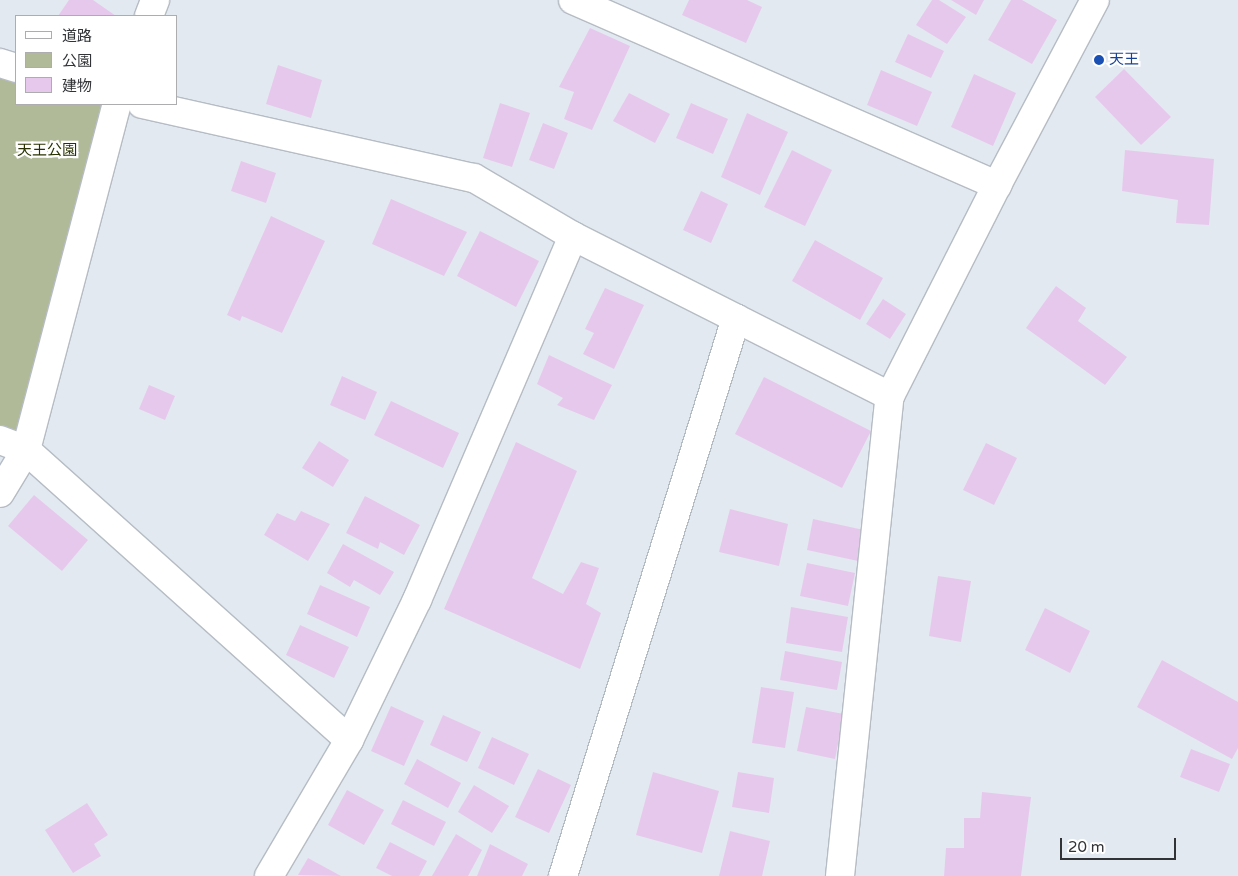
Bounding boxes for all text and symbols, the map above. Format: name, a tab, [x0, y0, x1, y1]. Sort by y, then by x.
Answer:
legend	[15, 15, 178, 105]
text: 道路	[62, 27, 92, 45]
place label: 天王	[1109, 51, 1139, 69]
text: 公園	[62, 52, 92, 70]
marker: 天王	[1093, 54, 1105, 66]
text: 建物	[62, 77, 92, 95]
park label: 天王公園	[17, 142, 77, 160]
scale bar	[1063, 828, 1179, 860]
text: 20 m	[1068, 838, 1105, 856]

